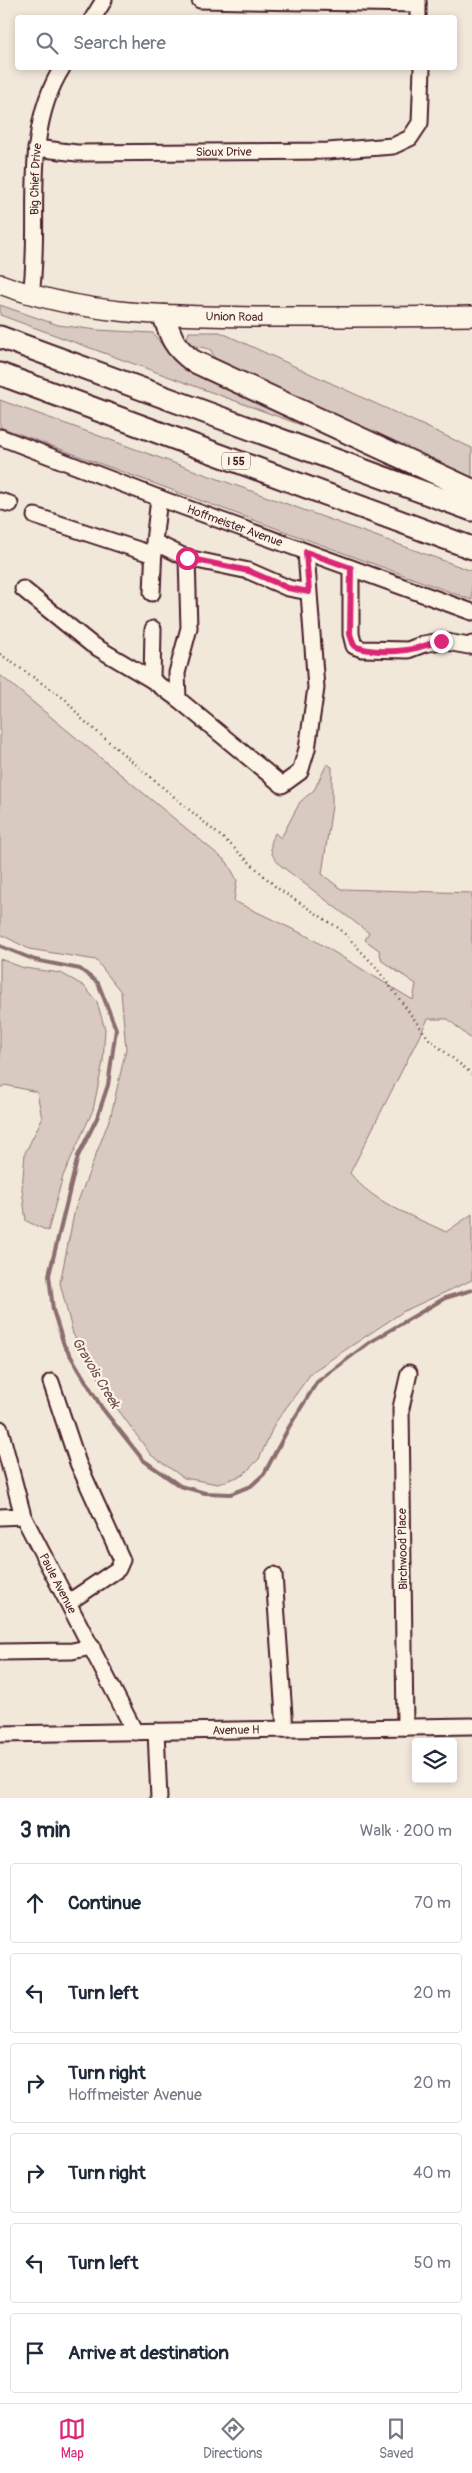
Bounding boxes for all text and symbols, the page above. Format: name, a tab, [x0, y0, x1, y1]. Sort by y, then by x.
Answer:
search box	[15, 15, 457, 70]
icon: search	[33, 29, 61, 57]
text: Search here	[73, 31, 166, 55]
street label: Big Chief Drive	[27, 142, 45, 215]
street label: Sioux Drive	[196, 144, 252, 160]
street label: Union Road	[206, 309, 263, 325]
road number: I 55	[222, 452, 250, 470]
street label: Hoffmeister Avenue	[185, 501, 285, 550]
route start	[176, 547, 199, 570]
route end	[430, 630, 453, 653]
water label: Gravois Creek	[68, 1335, 124, 1412]
street label: Birchwood Place	[395, 1508, 411, 1590]
street label: Paule Avenue	[36, 1551, 80, 1616]
street label: Avenue H	[212, 1722, 260, 1738]
map controls	[412, 1738, 457, 1783]
button: layers	[412, 1738, 457, 1783]
text: 3 min	[20, 1817, 70, 1844]
text: Walk · 200 m	[360, 1821, 452, 1841]
icon: ahead	[21, 1889, 49, 1917]
text: Continue	[68, 1891, 141, 1915]
text: 70 m	[414, 1893, 451, 1913]
icon: left	[21, 1979, 49, 2007]
text: Turn left	[68, 1981, 138, 2005]
text: 20 m	[413, 1983, 451, 2003]
text: Turn right	[68, 2061, 146, 2085]
icon: right	[21, 2069, 49, 2097]
text: 20 m	[413, 2073, 451, 2093]
text: Hoffmeister Avenue	[68, 2085, 202, 2105]
icon: right	[21, 2159, 49, 2187]
text: Turn right	[68, 2161, 146, 2185]
text: 40 m	[413, 2163, 451, 2183]
icon: left	[21, 2249, 49, 2277]
text: Turn left	[68, 2251, 138, 2275]
text: 50 m	[414, 2253, 451, 2273]
icon: arrive	[21, 2339, 49, 2367]
text: Arrive at destination	[68, 2341, 229, 2365]
tab: Map	[58, 2415, 86, 2462]
tab: Directions	[203, 2415, 262, 2462]
tab: Saved	[379, 2415, 414, 2462]

